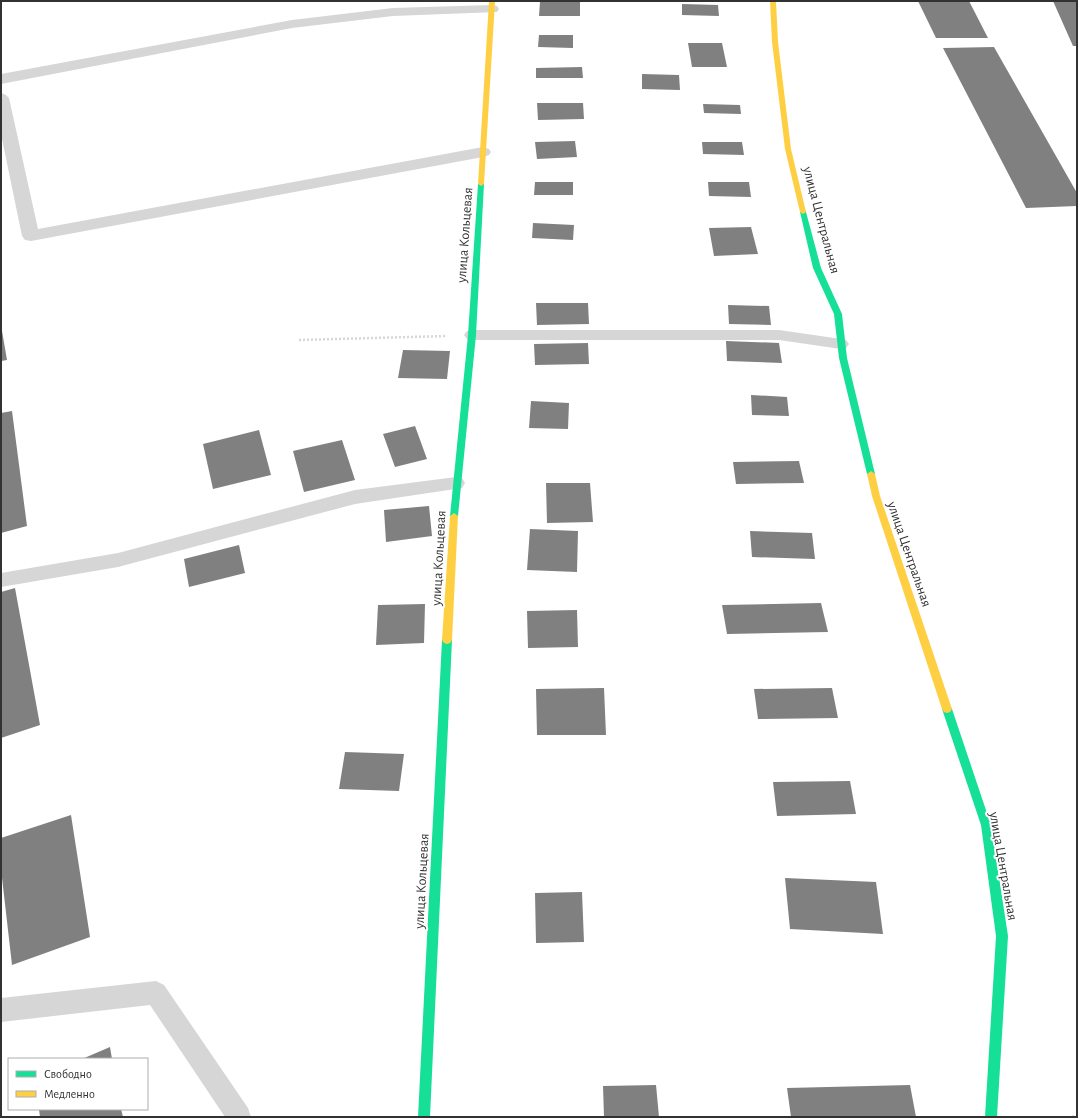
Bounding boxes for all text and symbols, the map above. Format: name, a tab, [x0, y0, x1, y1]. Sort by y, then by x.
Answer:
street label: улица Центральная	[800, 164, 842, 275]
street label: улица Кольцевая	[455, 187, 475, 284]
street label: улица Центральная	[884, 499, 934, 609]
street label: улица Кольцевая	[429, 510, 448, 607]
street label: улица Центральная	[986, 810, 1019, 922]
street label: улица Кольцевая	[412, 833, 431, 930]
legend	[8, 1058, 148, 1110]
text: Свободно	[44, 1068, 92, 1080]
text: Медленно	[44, 1088, 95, 1100]

